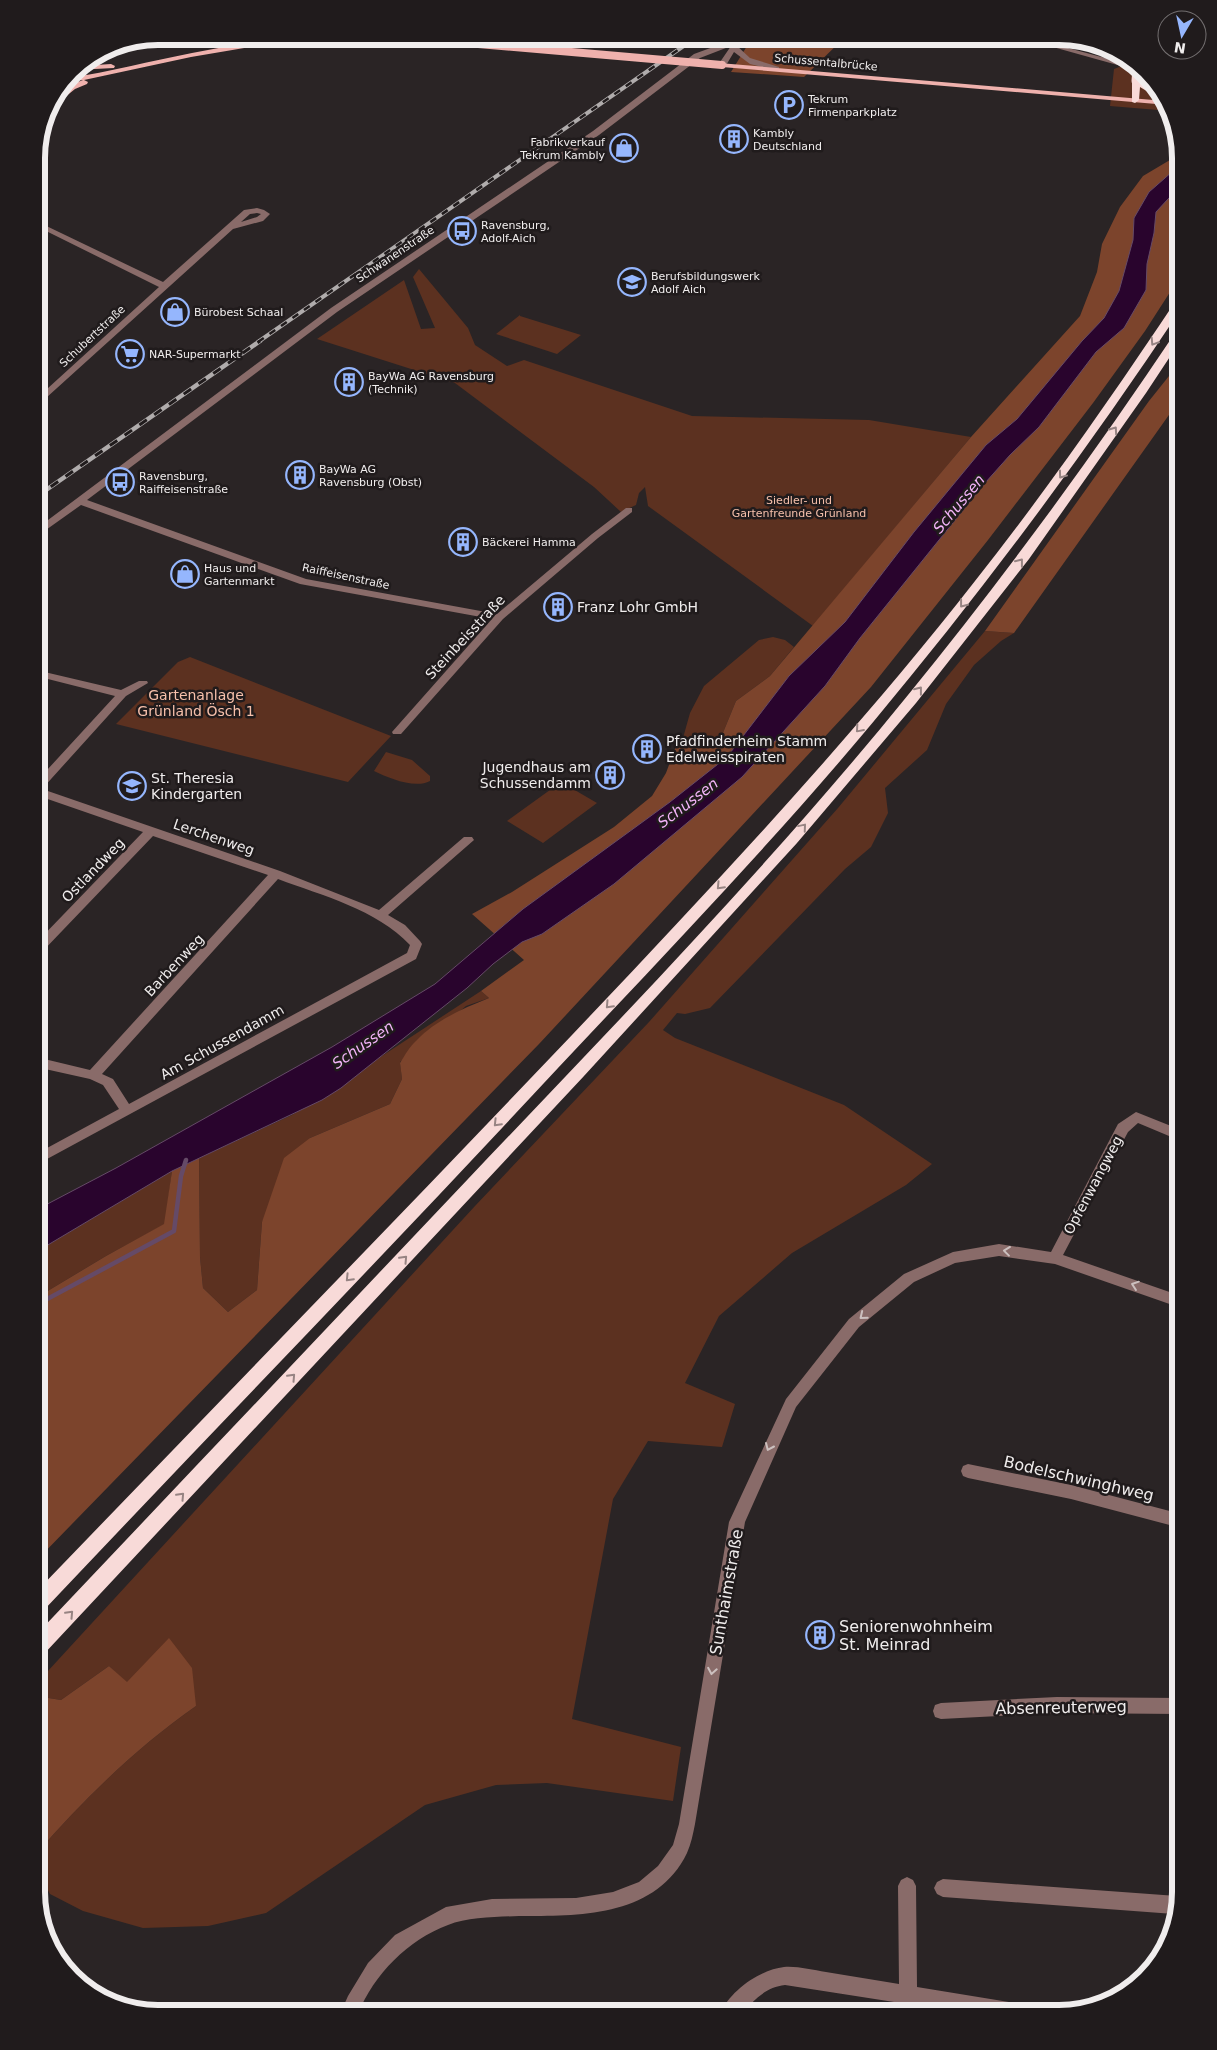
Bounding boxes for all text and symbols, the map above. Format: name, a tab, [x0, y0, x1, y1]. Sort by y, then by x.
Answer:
north arrow	[1157, 10, 1207, 60]
text: N	[1173, 39, 1187, 57]
street label: Schussentalbrücke	[774, 52, 878, 74]
parking icon: Tekrum Firmenparkplatz	[774, 90, 804, 120]
place label: Tekrum Firmenparkplatz	[807, 93, 897, 119]
building icon: Kambly Deutschland	[719, 124, 749, 154]
place label: Kambly Deutschland	[753, 127, 822, 153]
shop icon: Fabrikverkauf Tekrum Kambly	[609, 133, 639, 163]
place label: Fabrikverkauf Tekrum Kambly	[519, 136, 606, 162]
bus stop icon: Ravensburg, Adolf-Aich	[447, 216, 477, 246]
place label: Ravensburg, Adolf-Aich	[481, 219, 550, 245]
street label: Schwanenstraße	[354, 223, 437, 285]
school or university icon: Berufsbildungswerk Adolf Aich	[617, 267, 647, 297]
place label: Berufsbildungswerk Adolf Aich	[651, 270, 760, 296]
shop icon: Bürobest Schaal	[160, 297, 190, 327]
street label: Schubertstraße	[57, 303, 128, 370]
place label: Bürobest Schaal	[194, 306, 283, 319]
one-way arrow	[1151, 337, 1161, 346]
supermarket icon: NAR-Supermarkt	[115, 339, 145, 369]
place label: NAR-Supermarkt	[149, 348, 241, 361]
building icon: BayWa AG Ravensburg (Technik)	[334, 367, 364, 397]
place label: BayWa AG Ravensburg (Technik)	[368, 370, 494, 396]
one-way arrow	[1108, 426, 1117, 436]
building icon: BayWa AG Ravensburg (Obst)	[285, 460, 315, 490]
place label: BayWa AG Ravensburg (Obst)	[319, 463, 422, 489]
bus stop icon: Ravensburg, Raiffeisenstraße	[105, 467, 135, 497]
one-way arrow	[1059, 469, 1068, 479]
place label: Ravensburg, Raiffeisenstraße	[139, 470, 228, 496]
water label: Schussen	[929, 471, 989, 537]
park label: Siedler- und Gartenfreunde Grünland	[732, 494, 866, 520]
building icon: Bäckerei Hamma	[448, 527, 478, 557]
place label: Bäckerei Hamma	[482, 536, 576, 549]
shop icon: Haus und Gartenmarkt	[170, 559, 200, 589]
one-way arrow	[1014, 559, 1022, 568]
street label: Raiffeisenstraße	[301, 561, 391, 592]
place label: Haus und Gartenmarkt	[204, 562, 275, 588]
street label: Steinbeisstraße	[422, 592, 508, 682]
building icon: Franz Lohr GmbH	[543, 592, 573, 622]
place label: Franz Lohr GmbH	[577, 599, 698, 615]
one-way arrow	[960, 599, 969, 608]
one-way arrow	[913, 686, 922, 695]
park label: Gartenanlage Grünland Ösch 1	[137, 687, 255, 719]
one-way arrow	[856, 724, 865, 733]
place label: Pfadfinderheim Stamm Edelweisspiraten	[666, 733, 827, 765]
building icon: Pfadfinderheim Stamm Edelweisspiraten	[632, 734, 662, 764]
place label: Jugendhaus am Schussendamm	[480, 759, 591, 791]
building icon: Jugendhaus am Schussendamm	[595, 760, 625, 790]
place label: St. Theresia Kindergarten	[151, 770, 242, 802]
school or university icon: St. Theresia Kindergarten	[117, 771, 147, 801]
water label: Schussen	[654, 774, 722, 832]
street label: Lerchenweg	[171, 816, 257, 858]
one-way arrow	[797, 824, 806, 833]
street label: Ostlandweg	[58, 835, 128, 905]
one-way arrow	[717, 881, 726, 890]
street label: Barbenweg	[141, 931, 207, 999]
one-way arrow	[606, 999, 615, 1008]
street label: Am Schussendamm	[157, 1001, 287, 1083]
water label: Schussen	[329, 1017, 397, 1073]
one-way arrow	[494, 1117, 503, 1126]
street label: Opfenwangweg	[1060, 1133, 1126, 1237]
one-way arrow	[1002, 1246, 1010, 1257]
one-way arrow	[398, 1255, 407, 1264]
one-way arrow	[346, 1273, 355, 1282]
one-way arrow	[1131, 1281, 1140, 1291]
one-way arrow	[859, 1310, 868, 1319]
one-way arrow	[286, 1374, 295, 1383]
one-way arrow	[765, 1442, 776, 1451]
street label: Bodelschwinghweg	[1002, 1452, 1156, 1505]
one-way arrow	[175, 1492, 184, 1501]
street label: Sunthaimstraße	[706, 1528, 747, 1657]
one-way arrow	[64, 1611, 73, 1620]
place label: Seniorenwohnheim St. Meinrad	[839, 1617, 993, 1654]
building icon: Seniorenwohnheim St. Meinrad	[805, 1620, 835, 1650]
one-way arrow	[708, 1667, 718, 1676]
street label: Absenreuterweg	[995, 1697, 1127, 1718]

